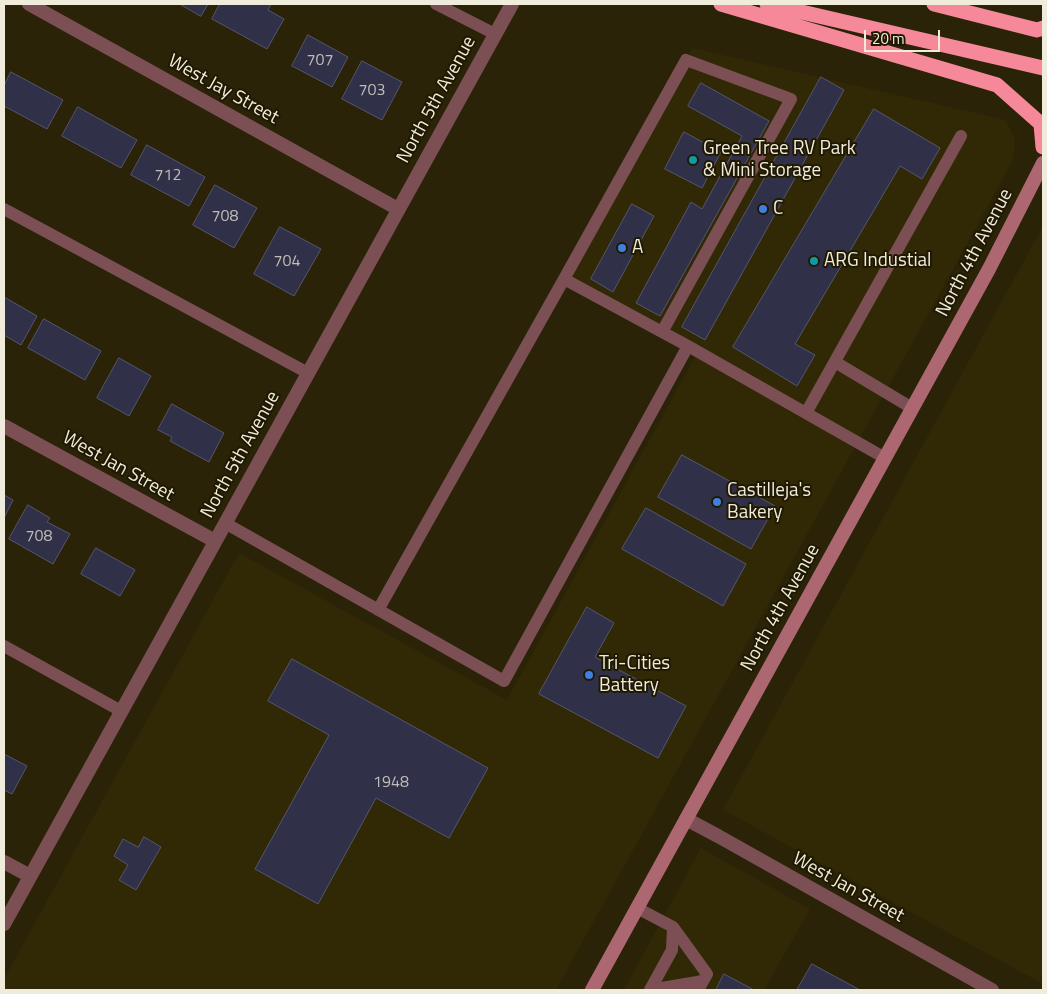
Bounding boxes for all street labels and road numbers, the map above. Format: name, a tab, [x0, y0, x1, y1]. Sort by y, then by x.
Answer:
street label: North 5th Avenue	[393, 33, 481, 167]
street label: West Jay Street	[164, 50, 282, 130]
street label: North 4th Avenue	[932, 185, 1018, 321]
street label: North 5th Avenue	[197, 388, 285, 522]
street label: West Jan Street	[58, 427, 178, 507]
street label: North 4th Avenue	[737, 541, 825, 675]
street label: West Jan Street	[788, 848, 908, 928]

